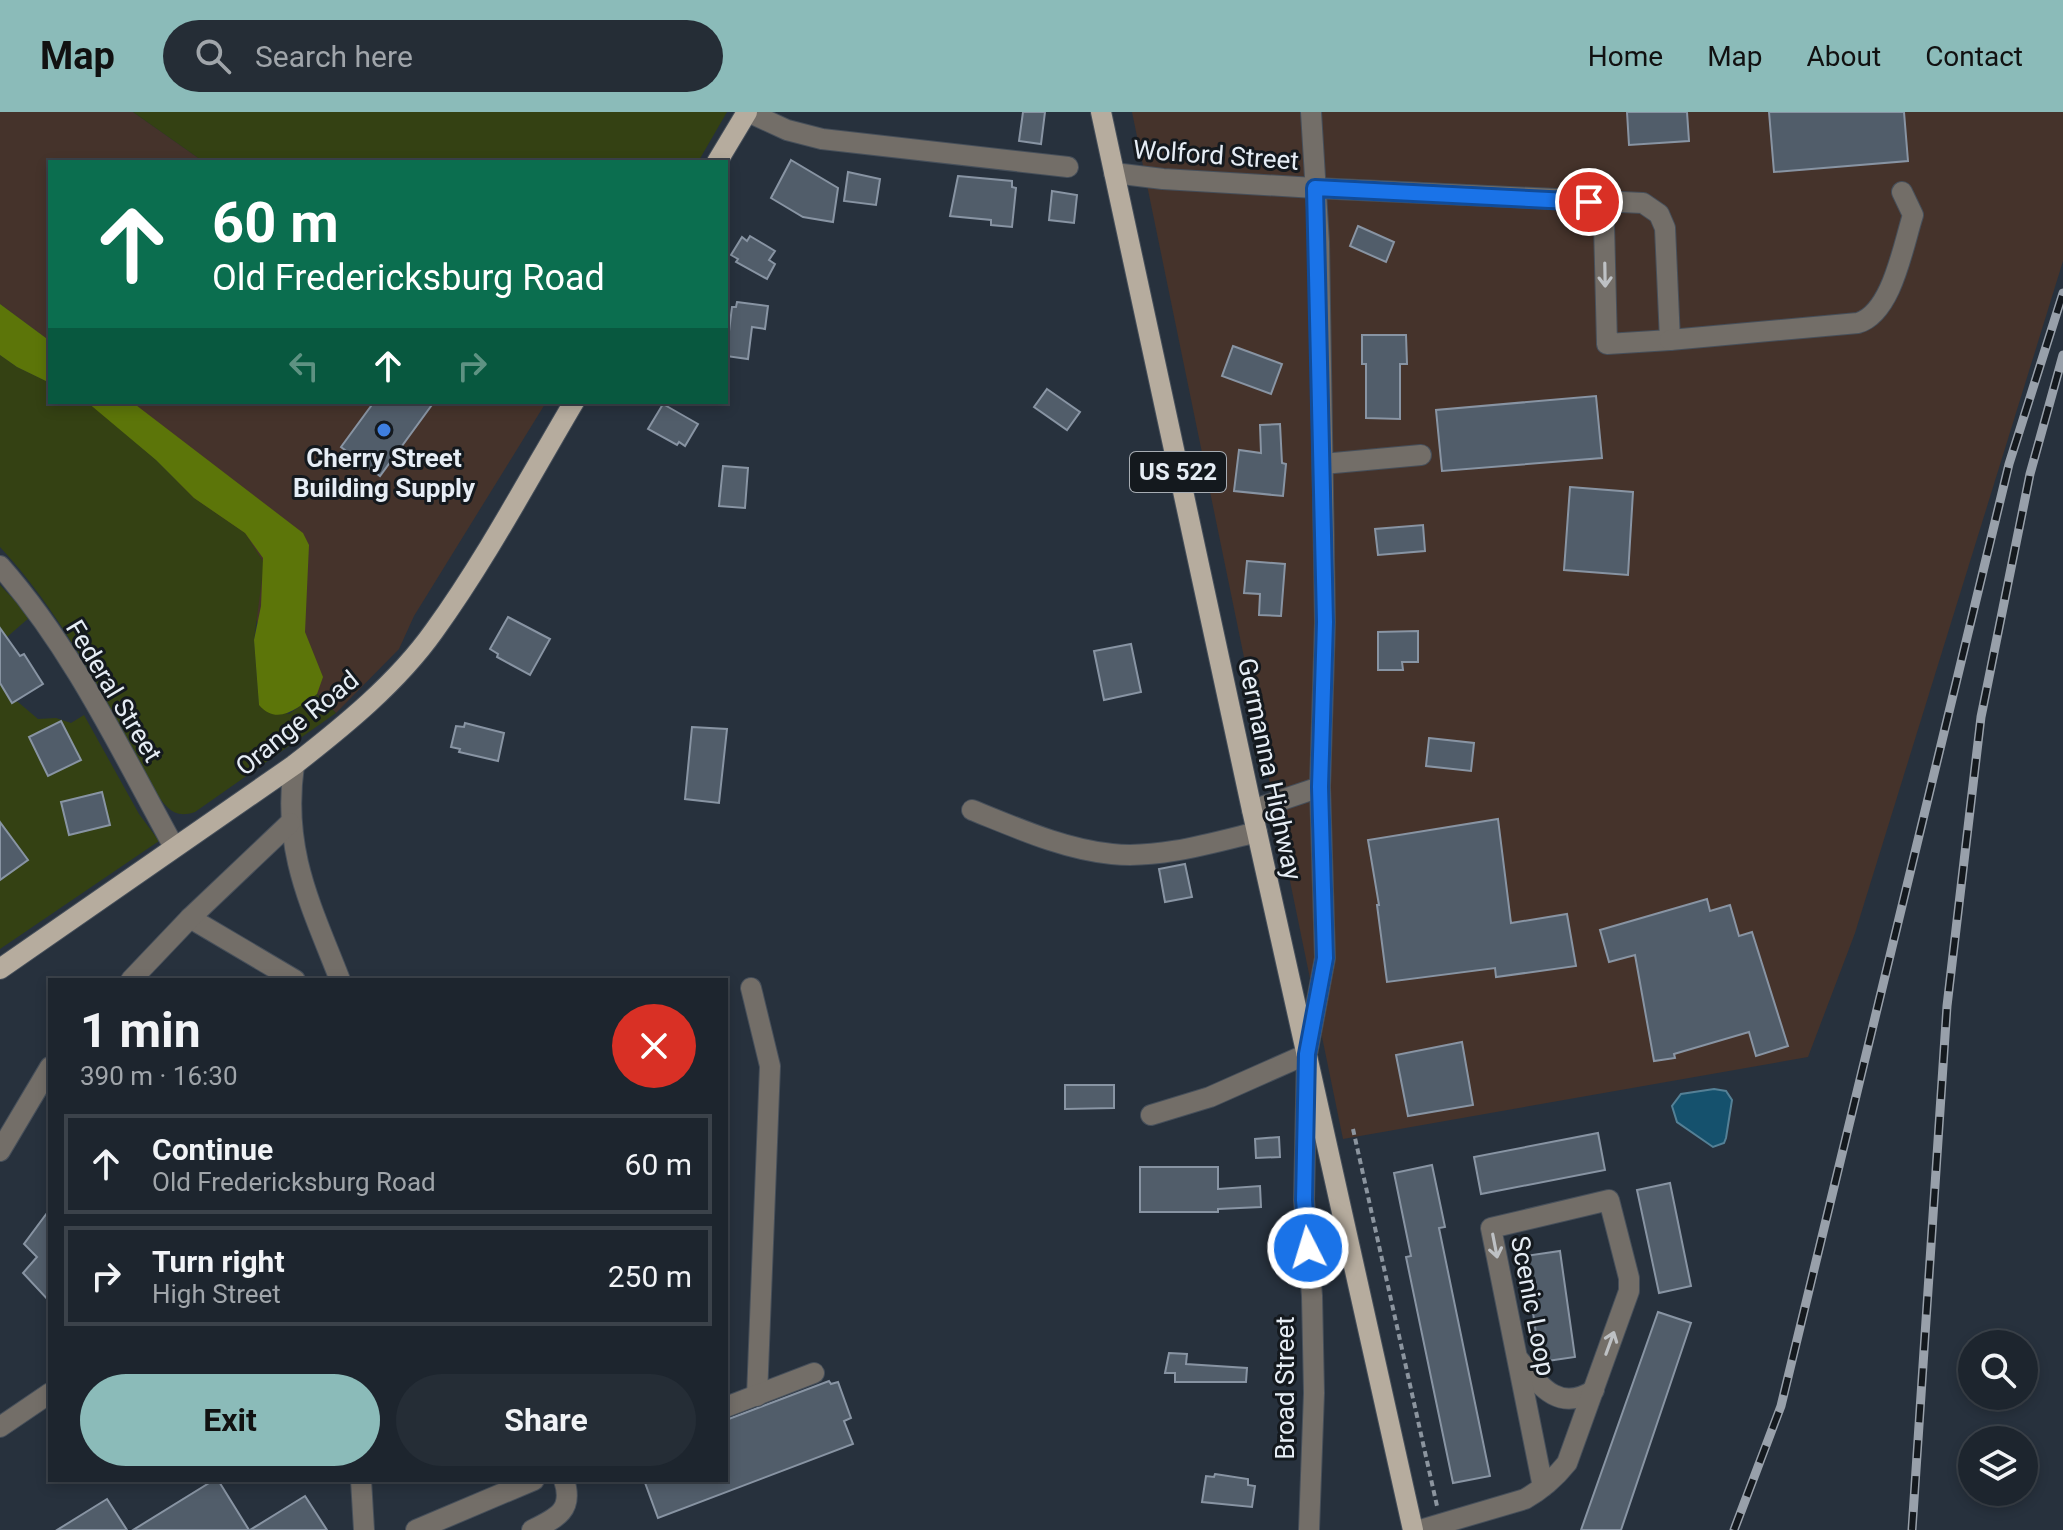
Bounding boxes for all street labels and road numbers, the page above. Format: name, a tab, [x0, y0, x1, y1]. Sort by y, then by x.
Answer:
street label: Wolford Street	[1132, 134, 1300, 176]
road number: US 522	[1130, 452, 1226, 492]
street label: Federal Street	[60, 615, 168, 767]
street label: Germanna Highway	[1232, 655, 1308, 883]
street label: Orange Road	[230, 664, 364, 782]
street label: Scenic Loop	[1505, 1234, 1561, 1378]
street label: Broad Street	[1270, 1316, 1300, 1460]

